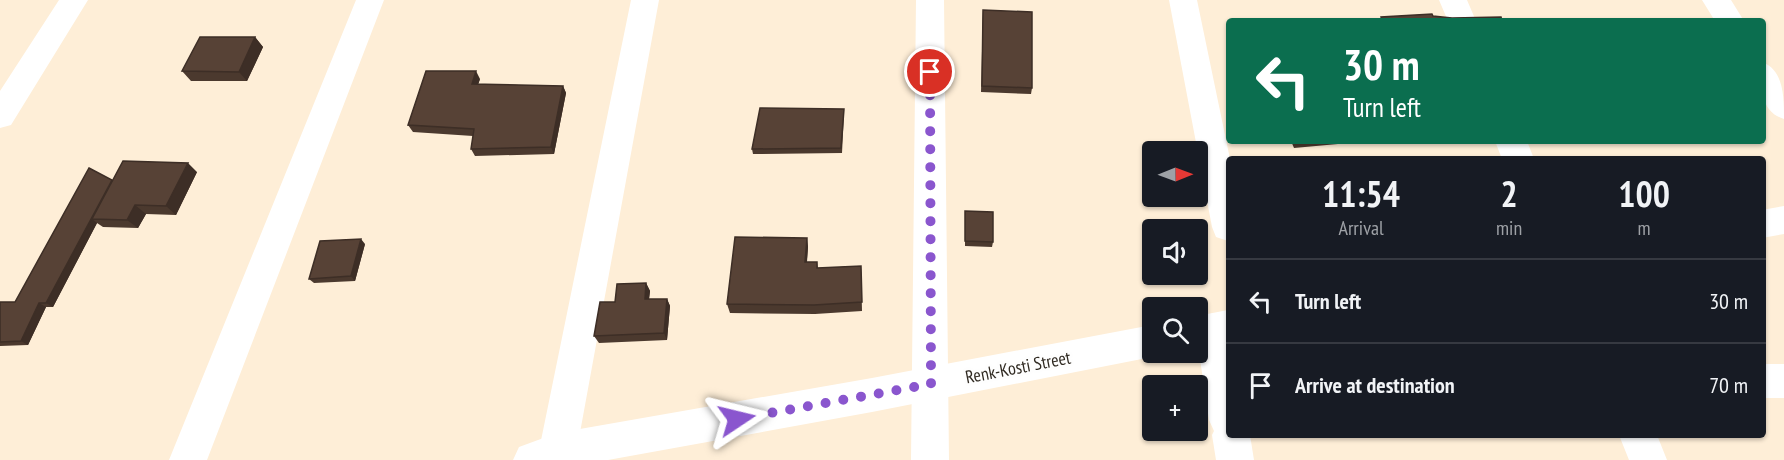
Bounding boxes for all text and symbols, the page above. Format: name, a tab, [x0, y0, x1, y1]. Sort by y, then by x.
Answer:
text: 30 m	[1343, 37, 1420, 92]
icon: left	[1244, 42, 1322, 120]
pin	[904, 46, 955, 97]
icon: arrive	[913, 55, 946, 88]
text: Turn left	[1343, 90, 1421, 124]
north arrow	[1142, 141, 1208, 207]
map controls	[1142, 141, 1208, 441]
text: 11:54	[1322, 170, 1400, 217]
text: 2	[1500, 170, 1518, 217]
text: 100	[1618, 170, 1670, 217]
text: Arrival	[1338, 215, 1384, 241]
text: min	[1496, 215, 1522, 241]
text: m	[1638, 215, 1651, 241]
button: sound	[1142, 219, 1208, 285]
icon: left	[1244, 285, 1277, 318]
text: Turn left	[1295, 287, 1361, 315]
text: 30 m	[1709, 287, 1748, 315]
button: search	[1142, 297, 1208, 363]
street label: Renk-Kosti Street	[963, 346, 1073, 388]
icon: arrive	[1244, 369, 1277, 402]
text: Arrive at destination	[1295, 371, 1455, 399]
text: 70 m	[1709, 371, 1748, 399]
button: +	[1142, 375, 1208, 441]
position arrow	[705, 387, 769, 451]

